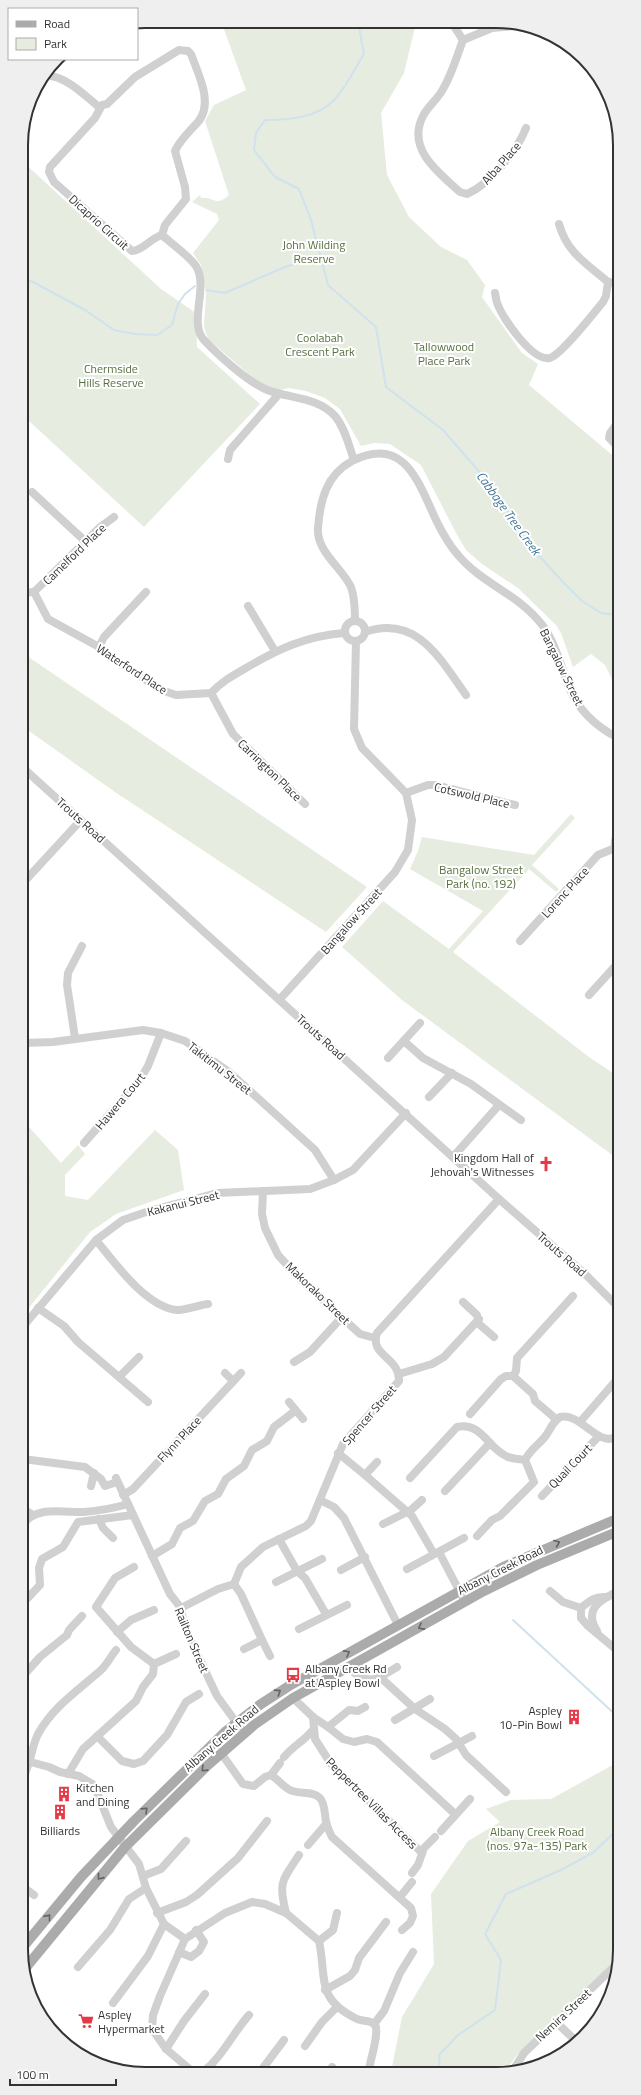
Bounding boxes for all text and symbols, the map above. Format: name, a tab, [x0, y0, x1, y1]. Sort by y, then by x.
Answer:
legend	[8, 8, 138, 60]
text: Road	[44, 14, 70, 33]
text: Park	[44, 34, 67, 53]
street label: Alba Place	[477, 137, 525, 189]
street label: Dicaprio Circuit	[65, 190, 134, 255]
park label: John Wilding Reserve	[283, 235, 345, 268]
park label: Coolabah Crescent Park	[285, 328, 355, 361]
park label: Tallowwood Place Park	[414, 337, 474, 370]
park label: Chermside Hills Reserve	[78, 359, 144, 392]
water label: Cabbage Tree Creek	[472, 467, 548, 561]
street label: Camelford Place	[38, 519, 110, 589]
street label: Bangalow Street	[535, 625, 589, 710]
street label: Waterford Place	[93, 639, 171, 699]
street label: Carrington Place	[234, 734, 306, 806]
street label: Cotswold Place	[432, 777, 512, 813]
street label: Trouts Road	[52, 793, 110, 847]
park label: Bangalow Street Park (no. 192)	[439, 860, 524, 893]
street label: Lorenc Place	[537, 862, 593, 922]
street label: Bangalow Street	[316, 883, 387, 958]
street label: Trouts Road	[292, 1010, 350, 1064]
street label: Takitimu Street	[184, 1037, 257, 1100]
street label: Hawera Court	[90, 1068, 150, 1134]
place label: Kingdom Hall of Jehovah's Witnesses	[430, 1148, 534, 1181]
church icon: Kingdom Hall of Jehovah's Witnesses	[537, 1155, 555, 1173]
street label: Kakanui Street	[145, 1185, 222, 1221]
street label: Trouts Road	[533, 1227, 591, 1281]
street label: Makorako Street	[281, 1257, 355, 1329]
street label: Spencer Street	[337, 1380, 401, 1449]
street label: Flynn Place	[152, 1411, 206, 1467]
street label: Quail Court	[544, 1439, 597, 1493]
street label: Albany Creek Road	[454, 1540, 546, 1600]
one-way arrow	[553, 1540, 560, 1548]
street label: Railton Street	[170, 1604, 215, 1676]
one-way arrow	[417, 1622, 425, 1629]
one-way arrow	[343, 1650, 350, 1658]
place label: Albany Creek Rd at Aspley Bowl	[305, 1659, 387, 1692]
bus stop icon: Albany Creek Rd at Aspley Bowl	[284, 1666, 302, 1684]
one-way arrow	[274, 1690, 281, 1697]
street label: Albany Creek Road	[179, 1700, 263, 1776]
place label: Aspley 10-Pin Bowl	[499, 1701, 562, 1734]
building icon: Aspley 10-Pin Bowl	[565, 1708, 583, 1726]
street label: Peppertree Villas Access	[322, 1753, 422, 1853]
one-way arrow	[201, 1764, 209, 1772]
place label: Kitchen and Dining	[76, 1778, 130, 1811]
building icon: Kitchen and Dining	[55, 1785, 73, 1803]
building icon: Billiards	[51, 1803, 69, 1821]
one-way arrow	[140, 1807, 148, 1814]
place label: Billiards	[40, 1821, 80, 1840]
park label: Albany Creek Road (nos. 97a-135) Park	[487, 1822, 587, 1855]
one-way arrow	[97, 1872, 104, 1880]
one-way arrow	[43, 1915, 50, 1922]
street label: Nemira Street	[531, 1983, 596, 2046]
place label: Aspley Hypermarket	[98, 2005, 165, 2038]
supermarket icon: Aspley Hypermarket	[77, 2012, 95, 2030]
scale bar	[10, 2061, 116, 2087]
text: 100 m	[16, 2065, 49, 2084]

